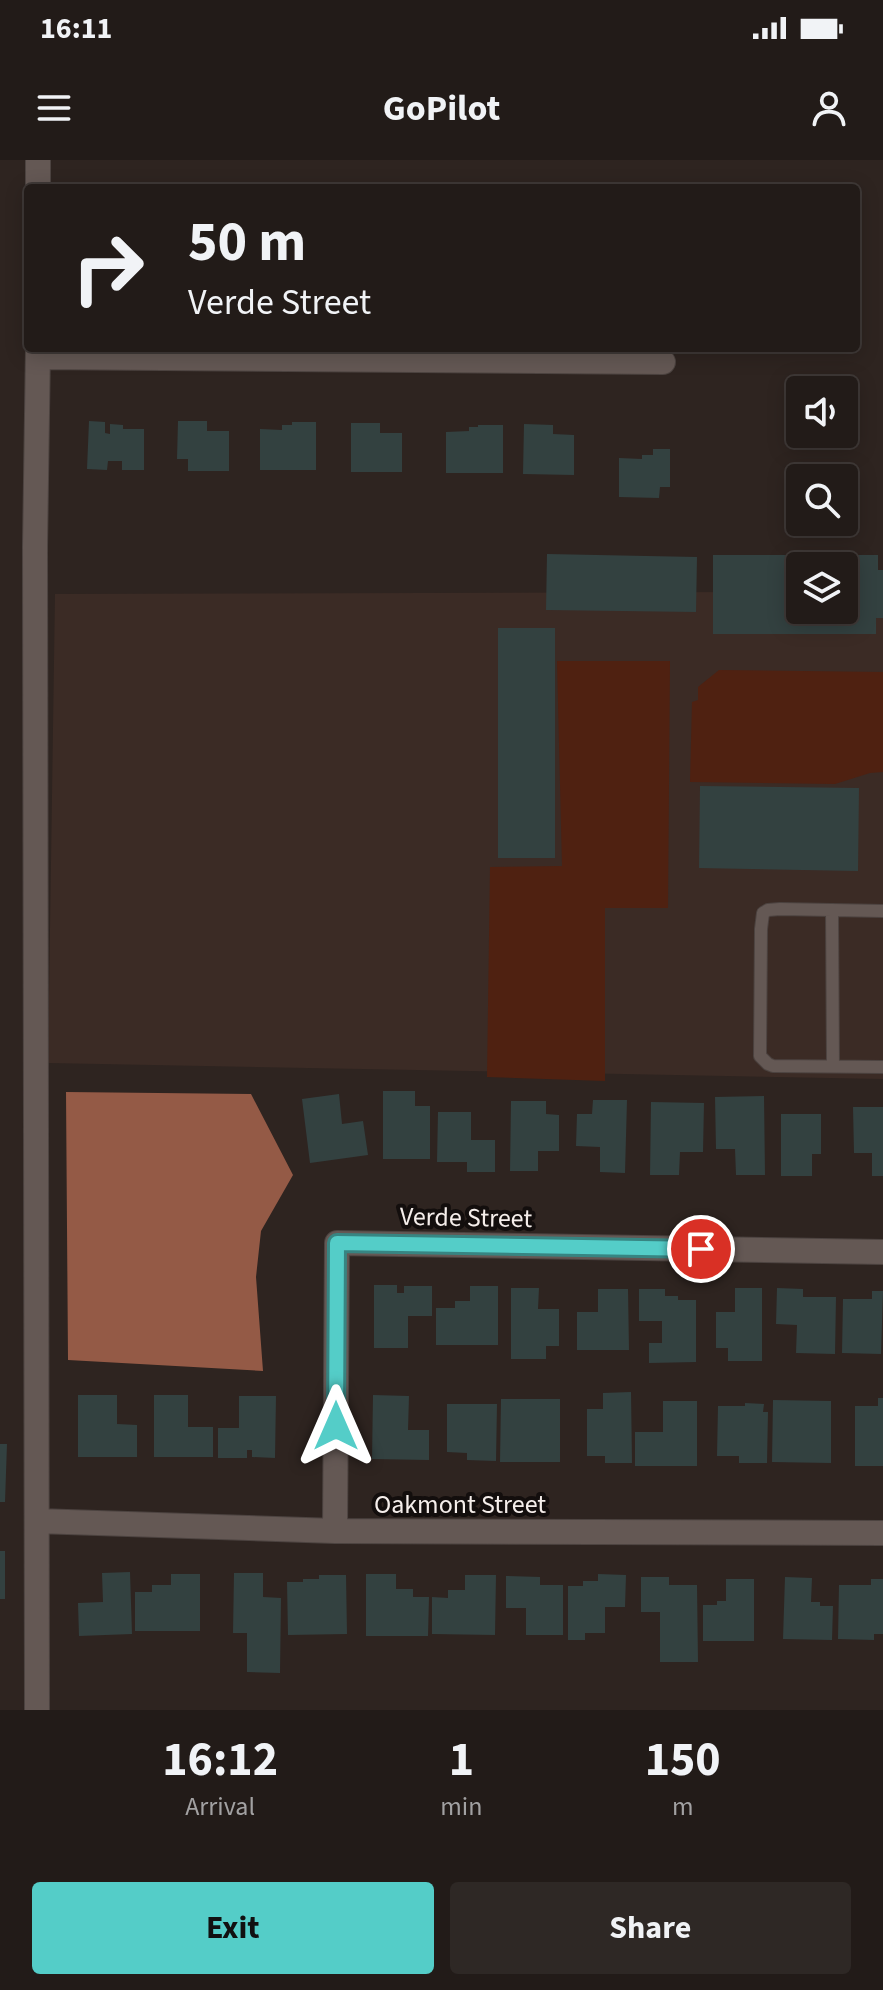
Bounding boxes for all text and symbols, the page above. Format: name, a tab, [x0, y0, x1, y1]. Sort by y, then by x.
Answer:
text: 16:11	[40, 7, 112, 50]
text: GoPilot	[383, 83, 500, 134]
icon: menu	[32, 86, 76, 130]
icon: person	[807, 86, 851, 130]
text: 50 m	[188, 203, 306, 282]
icon: right	[56, 216, 160, 320]
text: Verde Street	[188, 277, 371, 328]
map controls	[786, 376, 858, 624]
button: sound	[786, 376, 858, 448]
button: search	[786, 464, 858, 536]
button: layers	[786, 552, 858, 624]
street label: Verde Street	[400, 1198, 533, 1237]
pin	[667, 1215, 735, 1283]
icon: arrive	[679, 1227, 723, 1271]
position arrow	[294, 1384, 378, 1468]
street label: Oakmont Street	[374, 1486, 546, 1523]
text: 16:12	[162, 1726, 278, 1794]
text: 1	[449, 1726, 474, 1794]
text: 150	[645, 1726, 721, 1794]
text: Arrival	[185, 1788, 255, 1825]
text: min	[440, 1788, 482, 1825]
text: m	[672, 1788, 693, 1825]
button: Exit	[32, 1882, 434, 1974]
button: Share	[450, 1882, 851, 1974]

